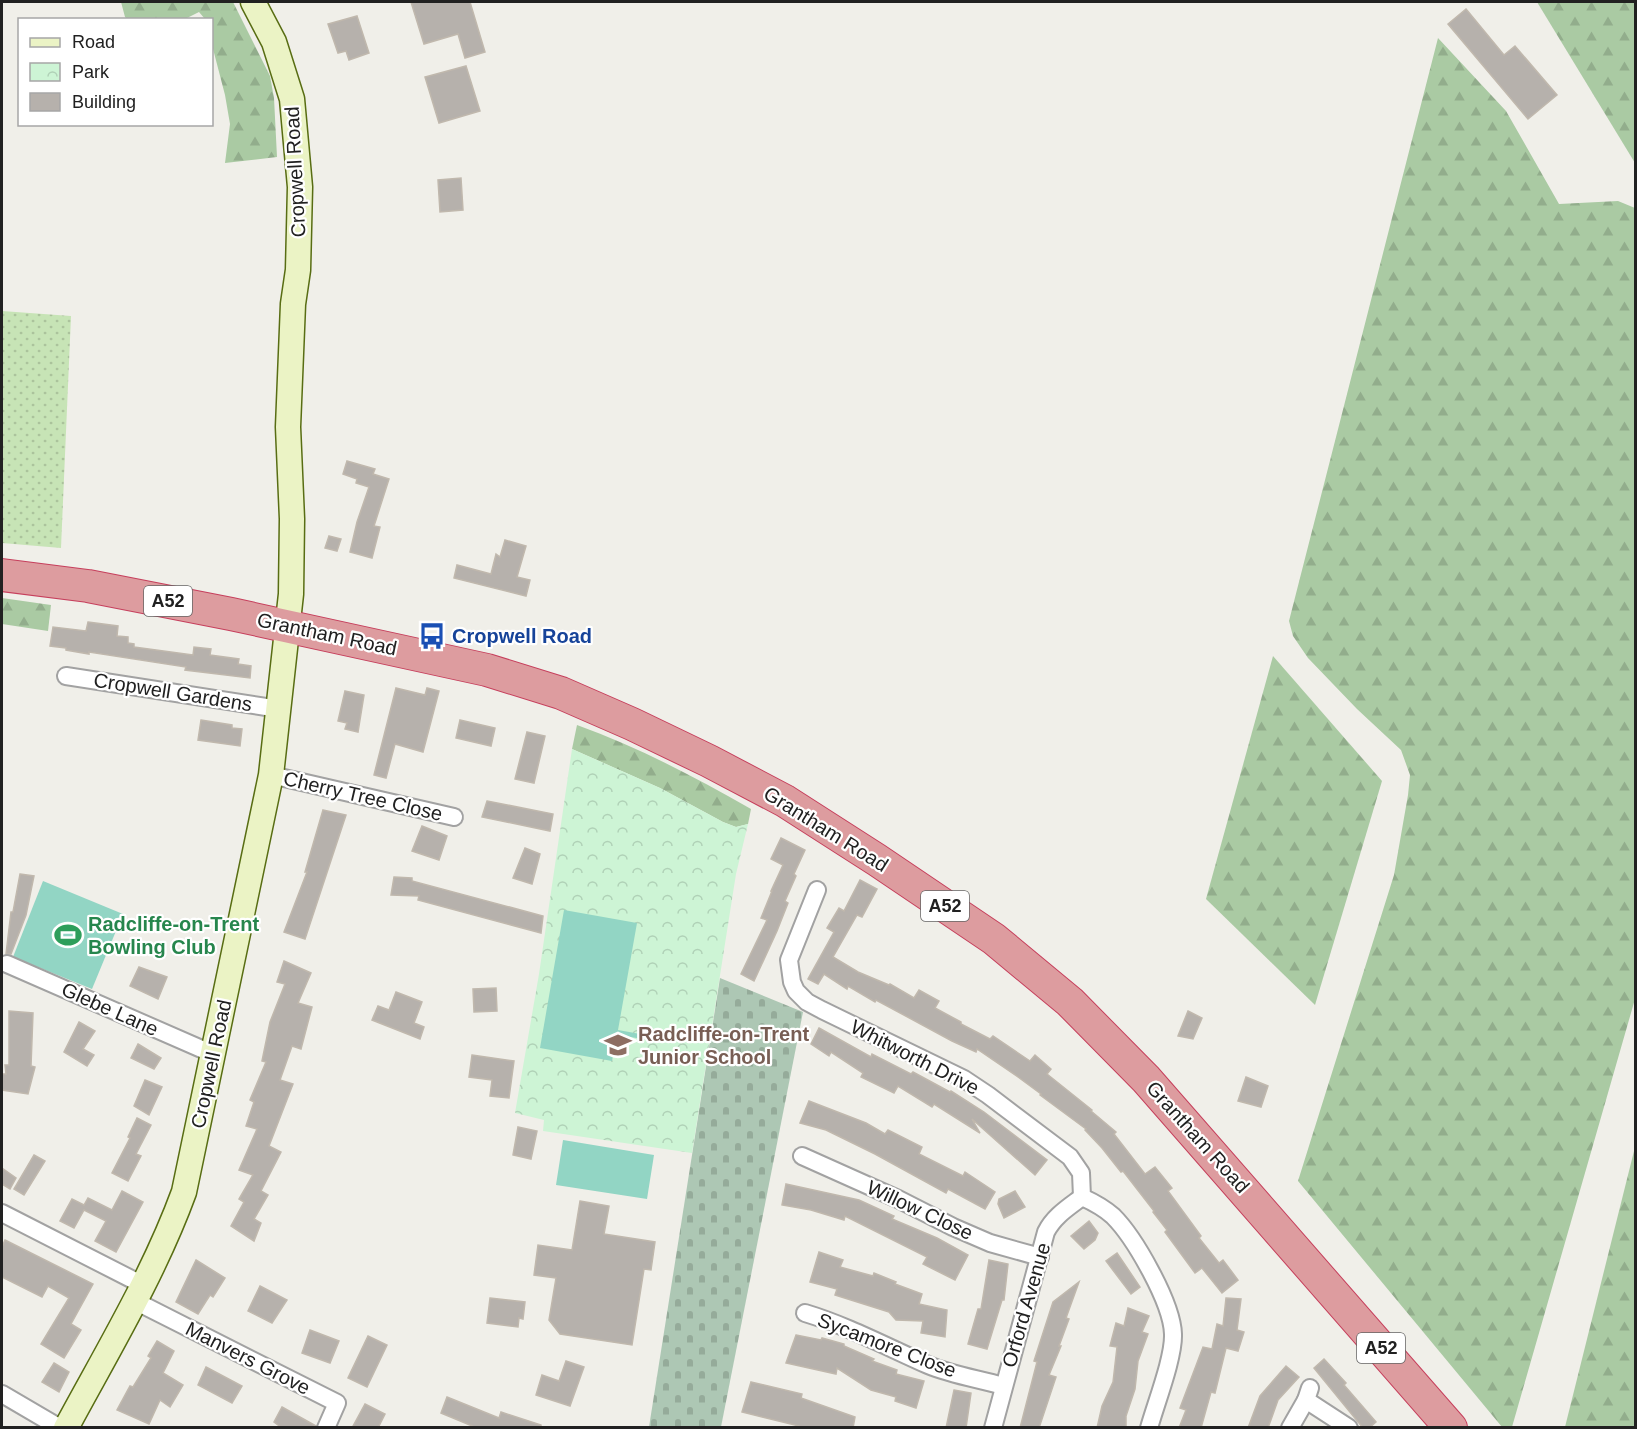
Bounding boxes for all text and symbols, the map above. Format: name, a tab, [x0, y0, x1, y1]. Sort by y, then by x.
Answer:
legend	[18, 18, 213, 126]
text: Road	[72, 32, 115, 52]
text: Park	[72, 62, 110, 82]
text: Building	[72, 92, 136, 112]
street label: Cropwell Road	[281, 106, 309, 238]
road number: A52	[144, 586, 192, 616]
street label: Grantham Road	[255, 608, 399, 660]
bus stop icon: Cropwell Road	[417, 621, 447, 651]
place label: Cropwell Road	[452, 625, 592, 647]
street label: Cropwell Gardens	[92, 669, 254, 715]
street label: Cherry Tree Close	[281, 767, 445, 825]
street label: Grantham Road	[760, 782, 892, 876]
road number: A52	[921, 891, 969, 921]
place label: Radcliffe-on-Trent Bowling Club	[88, 913, 259, 958]
sports icon: Radcliffe-on-Trent Bowling Club	[53, 920, 83, 950]
street label: Glebe Lane	[58, 978, 162, 1040]
street label: Cropwell Road	[187, 998, 235, 1130]
street label: Whitworth Drive	[847, 1015, 983, 1099]
place label: Radcliffe-on-Trent Junior School	[638, 1023, 809, 1068]
school or university icon: Radcliffe-on-Trent Junior School	[603, 1030, 633, 1060]
street label: Grantham Road	[1142, 1077, 1254, 1197]
street label: Willow Close	[863, 1176, 977, 1244]
street label: Orford Avenue	[998, 1240, 1054, 1370]
street label: Sycamore Close	[815, 1308, 959, 1382]
street label: Manvers Grove	[182, 1317, 314, 1399]
road number: A52	[1357, 1333, 1405, 1363]

